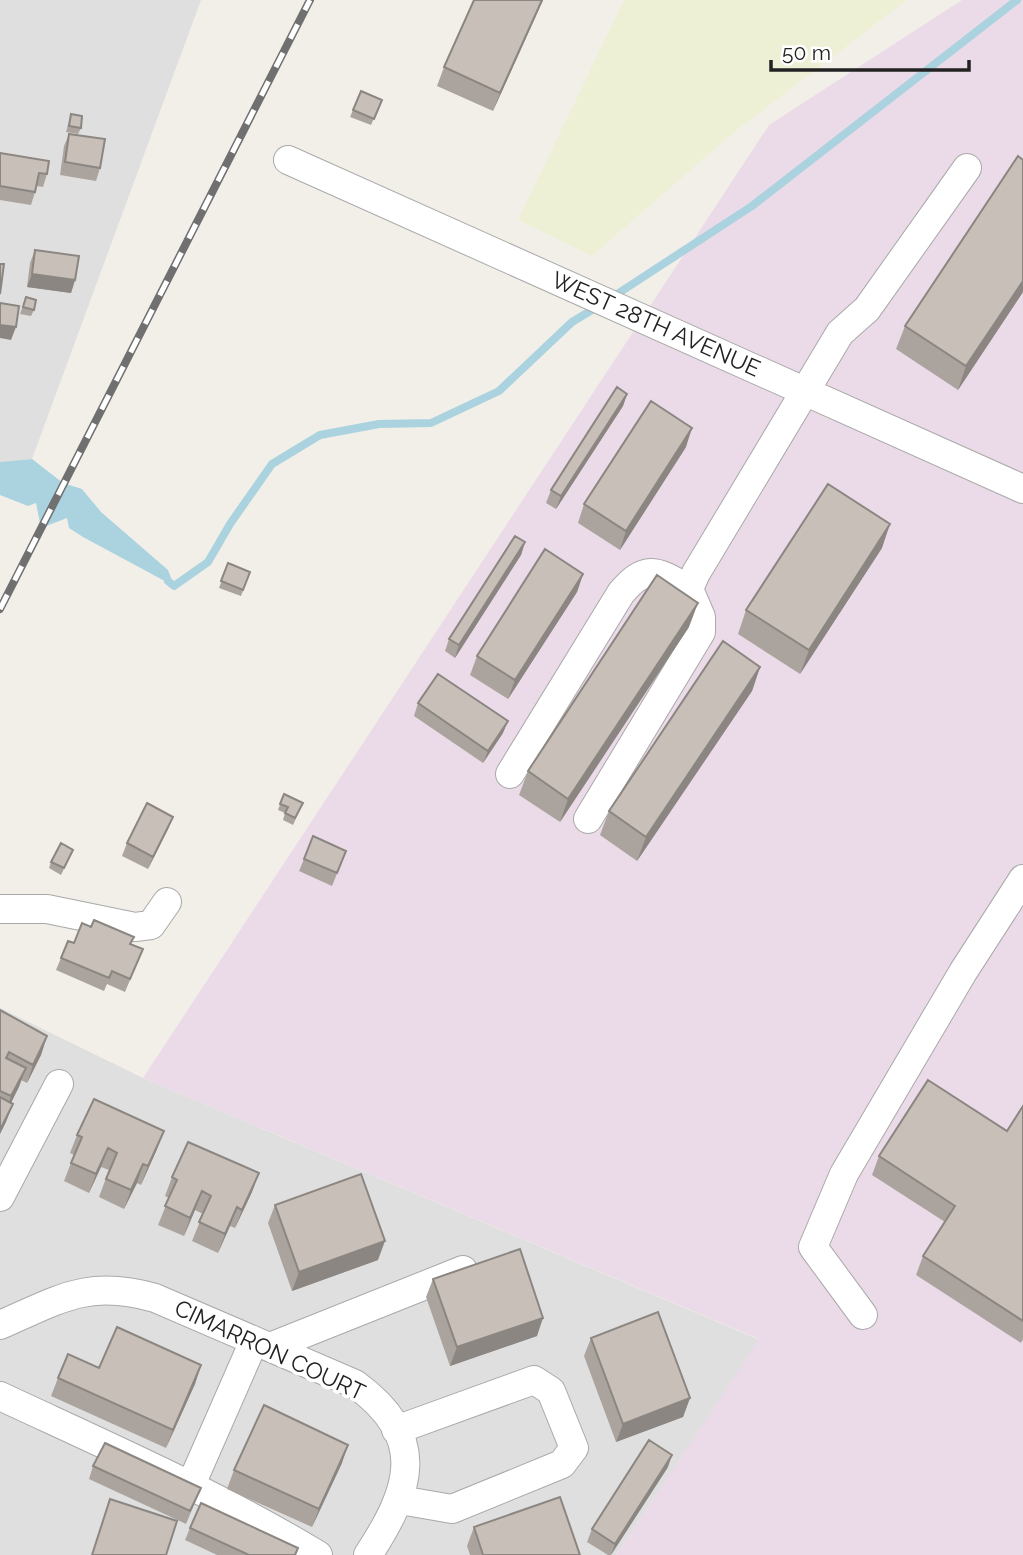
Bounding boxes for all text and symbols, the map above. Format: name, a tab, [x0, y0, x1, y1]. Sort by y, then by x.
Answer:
scale bar	[771, 28, 969, 72]
text: 50 m	[782, 40, 831, 65]
street label: WEST 28TH AVENUE	[548, 265, 765, 382]
street label: CIMARRON COURT	[171, 1294, 370, 1406]

